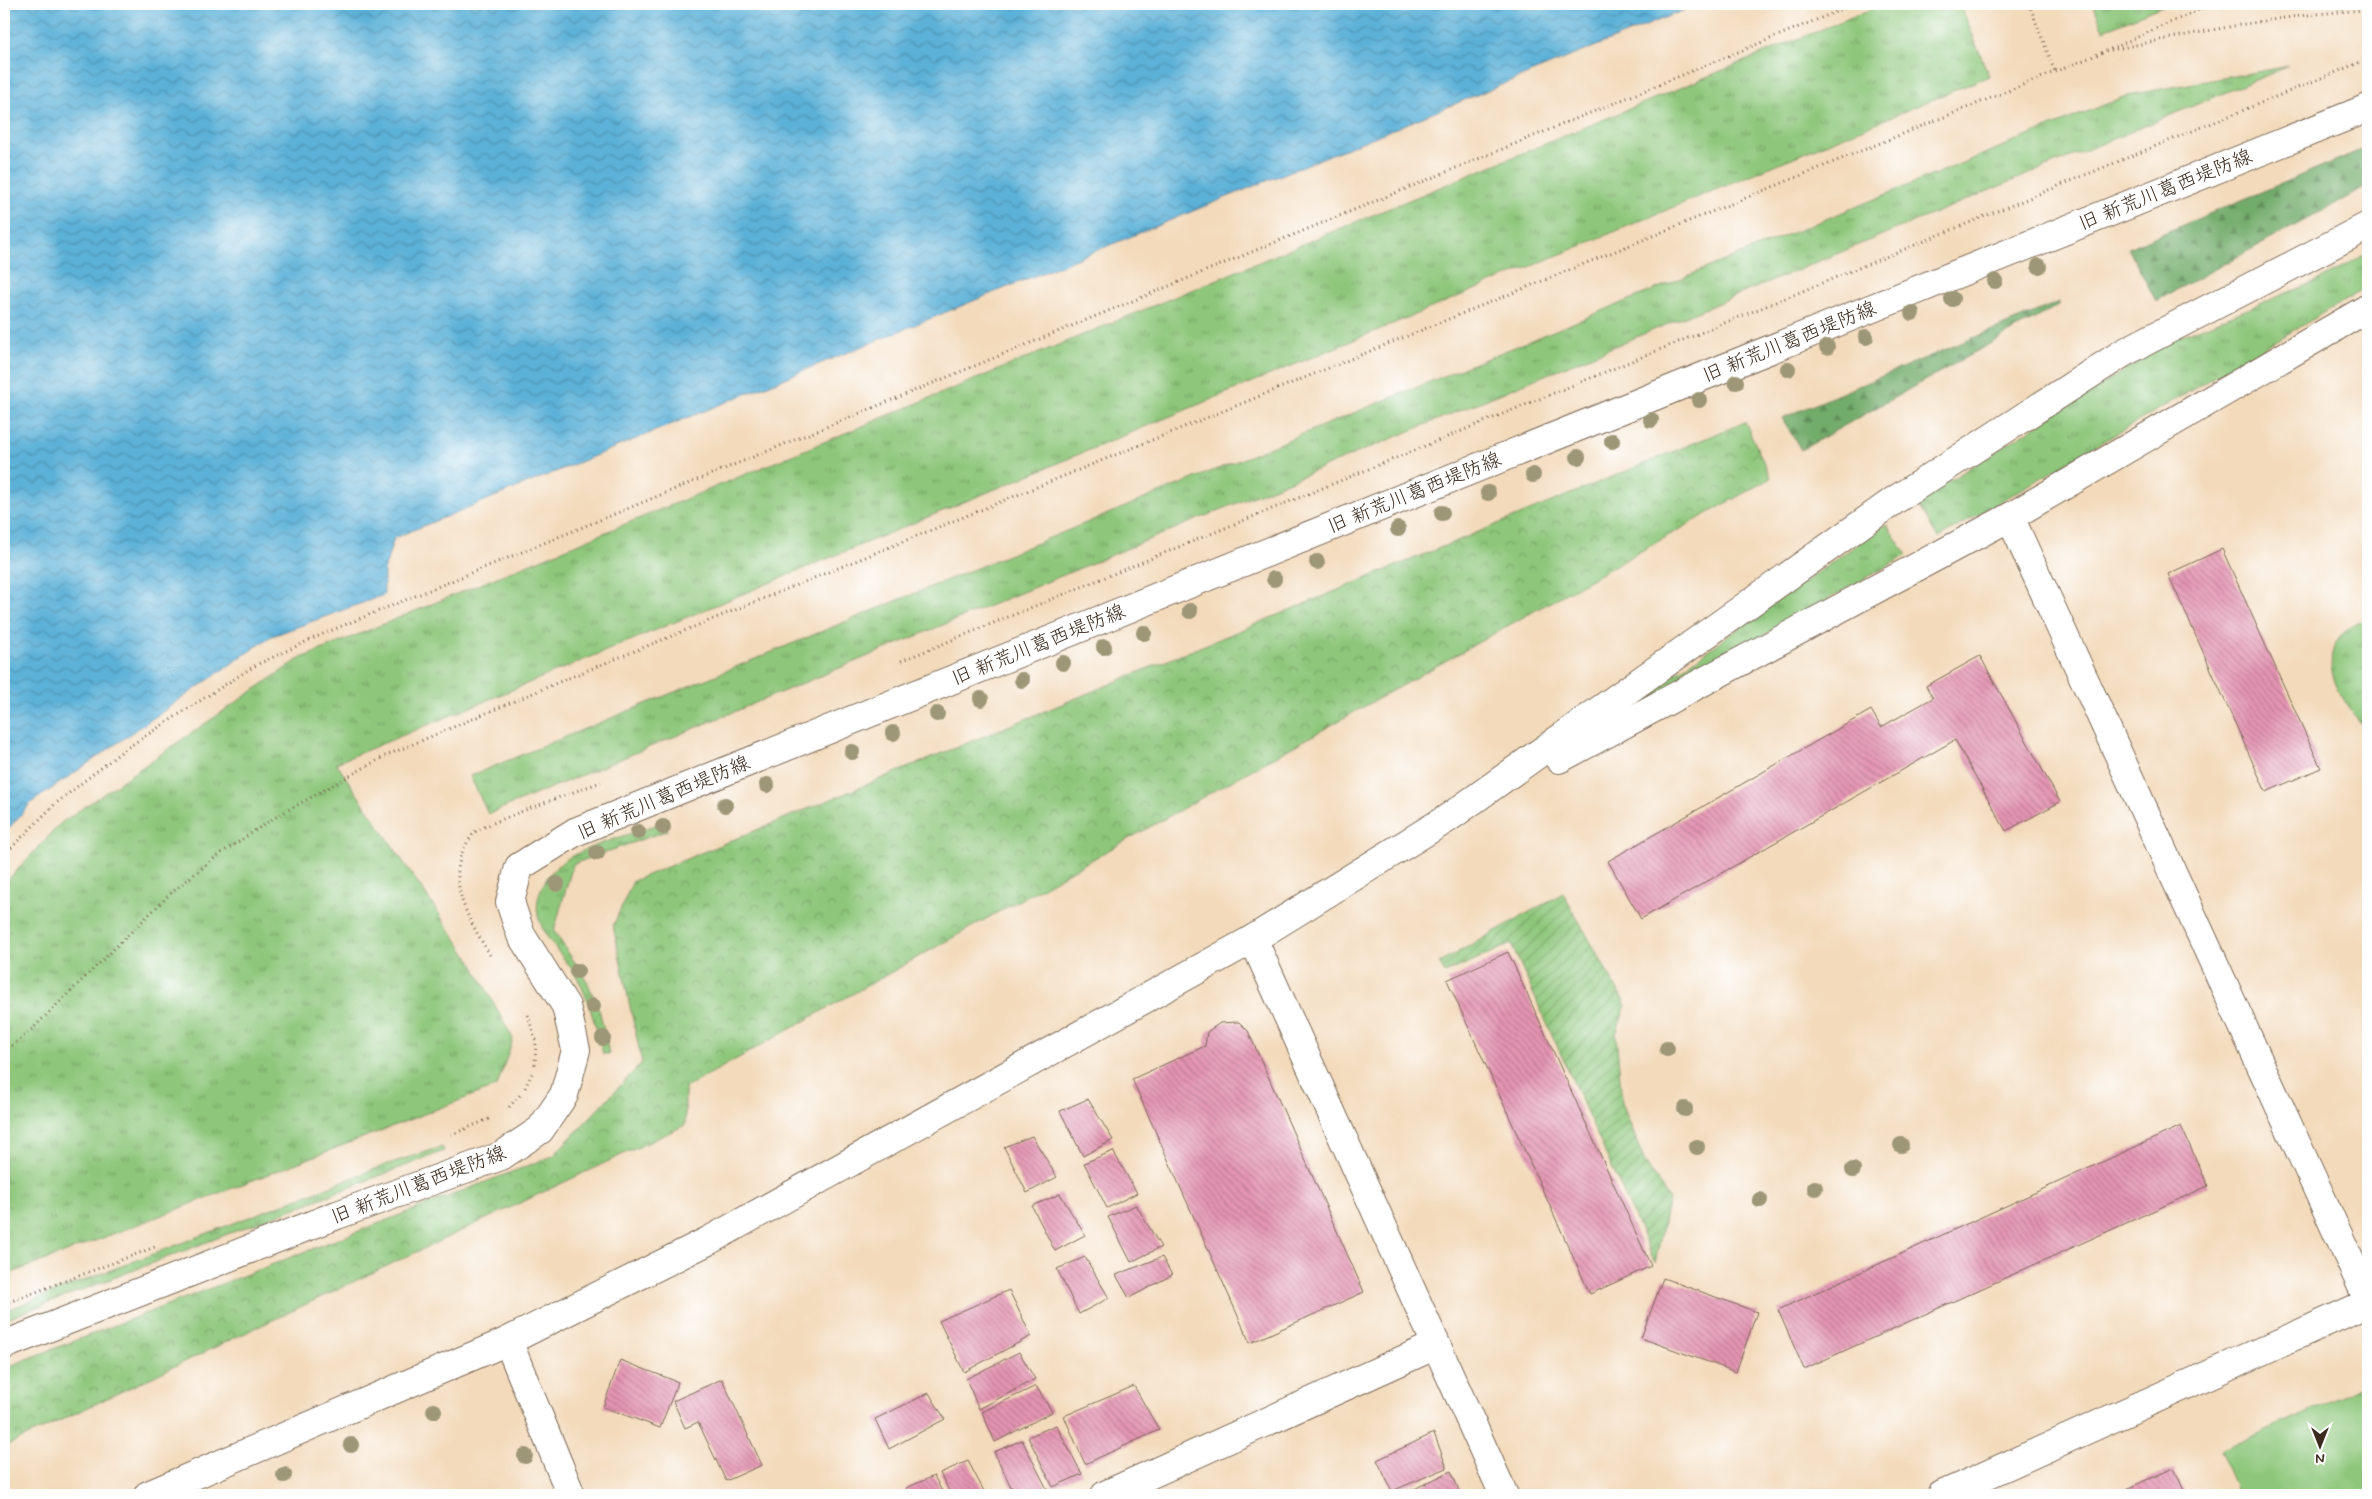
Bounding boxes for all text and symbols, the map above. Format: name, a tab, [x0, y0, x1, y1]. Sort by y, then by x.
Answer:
street label: 旧 新荒川葛西堤防線	[2075, 143, 2257, 238]
street label: 旧 新荒川葛西堤防線	[1699, 295, 1881, 390]
street label: 旧 新荒川葛西堤防線	[1324, 446, 1506, 541]
street label: 旧 新荒川葛西堤防線	[948, 598, 1130, 693]
street label: 旧 新荒川葛西堤防線	[573, 750, 754, 847]
street label: 旧 新荒川葛西堤防線	[327, 1140, 510, 1231]
north arrow	[2294, 1422, 2344, 1472]
text: N	[2315, 1449, 2325, 1467]

